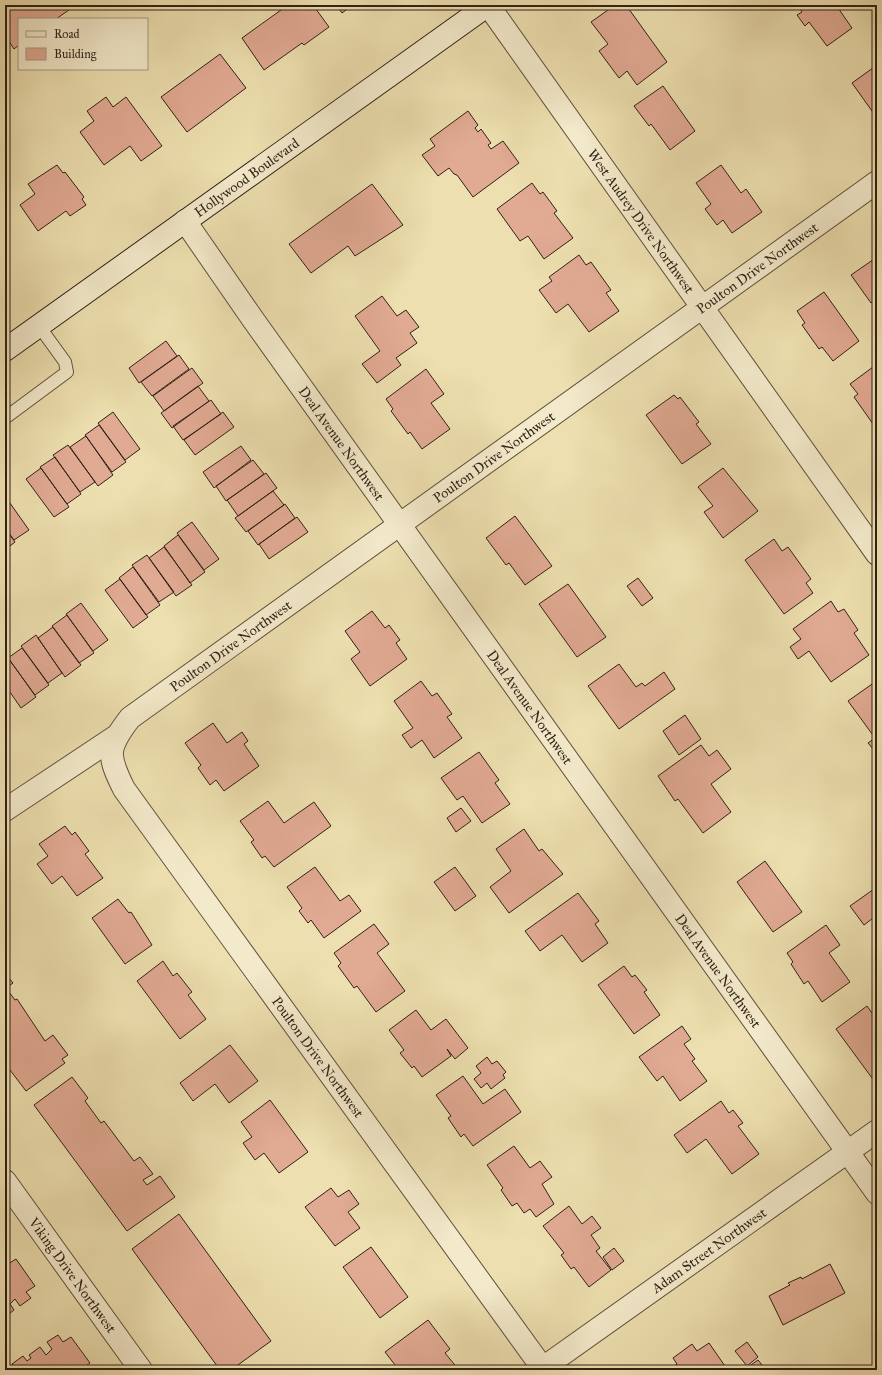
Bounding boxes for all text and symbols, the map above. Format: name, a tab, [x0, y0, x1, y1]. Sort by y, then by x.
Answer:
legend	[18, 18, 148, 70]
text: Road	[54, 27, 80, 41]
text: Building	[54, 47, 97, 62]
street label: Hollywood Boulevard	[191, 135, 303, 221]
street label: West Audrey Drive Northwest	[584, 146, 698, 297]
street label: Poulton Drive Northwest	[693, 219, 822, 318]
street label: Deal Avenue Northwest	[295, 383, 388, 504]
street label: Poulton Drive Northwest	[430, 408, 558, 507]
street label: Poulton Drive Northwest	[167, 597, 295, 696]
street label: Deal Avenue Northwest	[483, 647, 576, 768]
street label: Deal Avenue Northwest	[671, 911, 764, 1031]
street label: Poulton Drive Northwest	[268, 993, 367, 1121]
street label: Adam Street Northwest	[648, 1204, 770, 1298]
street label: Viking Drive Northwest	[25, 1214, 120, 1336]

